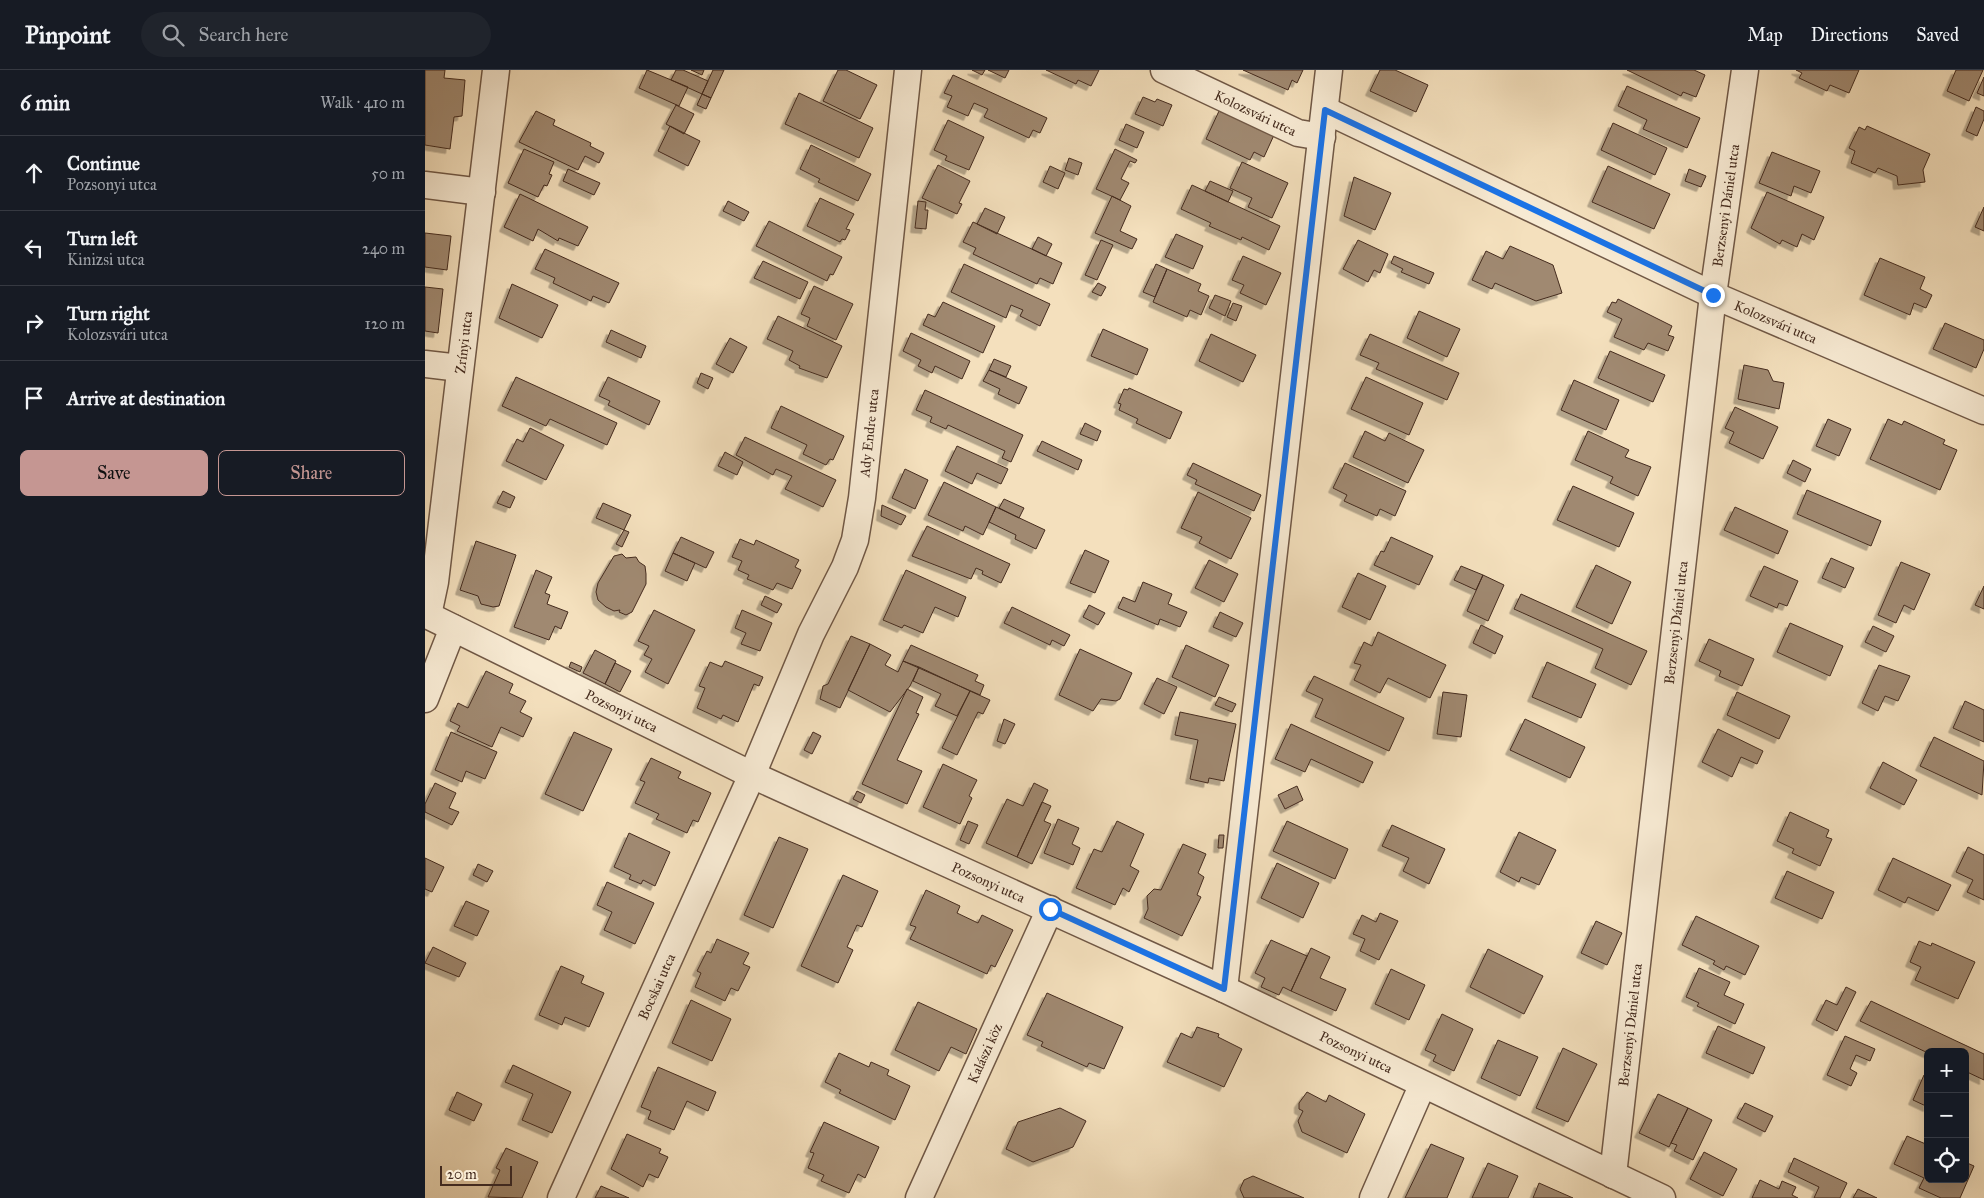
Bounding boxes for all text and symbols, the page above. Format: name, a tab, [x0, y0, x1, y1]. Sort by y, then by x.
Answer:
search box	[141, 12, 491, 57]
text: Pinpoint	[25, 20, 111, 50]
icon: search	[159, 21, 187, 49]
text: Search here	[199, 23, 289, 46]
text: Map	[1747, 24, 1783, 46]
text: Directions	[1811, 24, 1888, 46]
text: Saved	[1916, 24, 1959, 46]
street label: Kolozsvári utca	[1212, 86, 1299, 139]
text: 6 min	[20, 90, 70, 116]
text: Walk · 410 m	[320, 93, 405, 112]
street label: Berzsenyi Dániel utca	[1709, 143, 1743, 268]
text: Continue	[67, 152, 140, 175]
icon: ahead	[20, 159, 48, 187]
text: 50 m	[371, 164, 405, 183]
text: Pozsonyi utca	[67, 175, 157, 194]
text: Turn left	[67, 227, 137, 250]
icon: left	[20, 234, 48, 262]
text: 240 m	[362, 239, 405, 258]
text: Kinizsi utca	[67, 250, 145, 269]
route end	[1702, 284, 1725, 307]
street label: Kolozsvári utca	[1732, 297, 1820, 347]
text: Turn right	[67, 302, 150, 325]
icon: right	[20, 309, 48, 337]
street label: Zrínyi utca	[451, 310, 476, 375]
text: 120 m	[365, 314, 405, 333]
text: Kolozsvári utca	[67, 325, 168, 344]
icon: arrive	[20, 384, 48, 412]
text: Arrive at destination	[67, 387, 225, 410]
street label: Ady Endre utca	[856, 388, 882, 479]
button: Save	[20, 450, 208, 496]
button: Share	[218, 450, 405, 496]
street label: Berzsenyi Dániel utca	[1660, 560, 1691, 685]
street label: Pozsonyi utca	[582, 686, 661, 736]
street label: Pozsonyi utca	[949, 858, 1028, 906]
route start	[1039, 898, 1062, 921]
street label: Bocskai utca	[634, 951, 679, 1022]
street label: Berzsenyi Dániel utca	[1615, 962, 1645, 1087]
street label: Kalászi köz	[964, 1020, 1006, 1086]
street label: Pozsonyi utca	[1317, 1027, 1395, 1077]
map controls	[1924, 1048, 1969, 1183]
button: +	[1924, 1048, 1969, 1093]
button: −	[1924, 1093, 1969, 1138]
button: locate	[1924, 1138, 1969, 1183]
scale bar	[440, 1163, 513, 1186]
text: 20 m	[447, 1166, 477, 1183]

